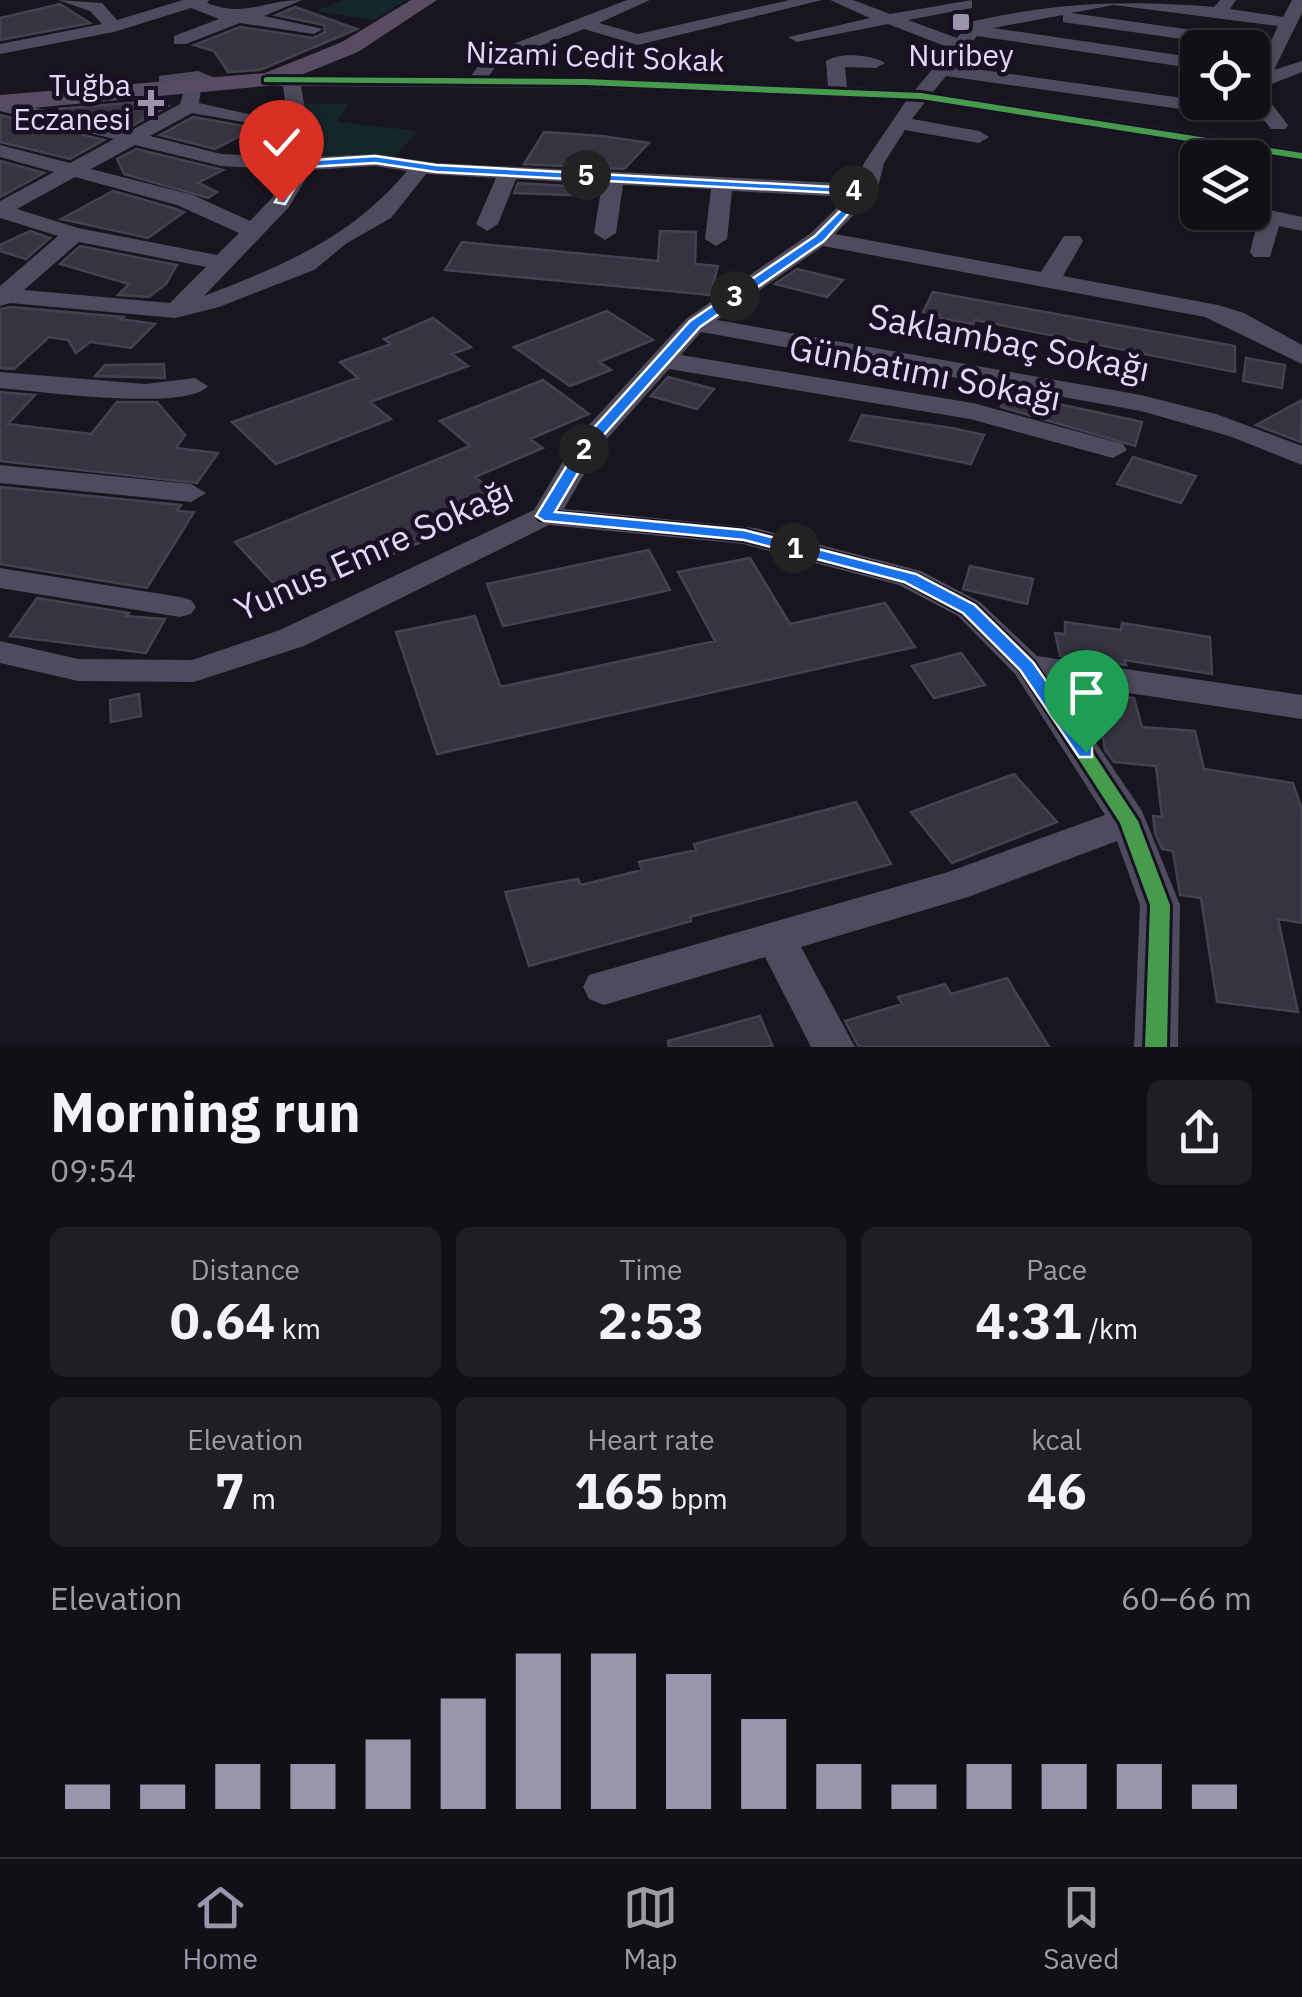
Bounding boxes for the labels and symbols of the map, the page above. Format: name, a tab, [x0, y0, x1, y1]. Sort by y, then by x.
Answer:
marker: Nuribey	[950, 11, 972, 33]
street label: Nizami Cedit Sokak	[465, 31, 725, 80]
place label: Nuribey	[908, 35, 1014, 74]
place label: Tuğba Eczanesi	[13, 65, 131, 138]
marker: Tuğba Eczanesi	[140, 92, 162, 114]
pin	[239, 100, 324, 203]
pin: 5	[561, 150, 611, 200]
pin: 4	[829, 165, 879, 215]
pin: 3	[710, 271, 760, 321]
street label: Saklambaç Sokağı	[865, 292, 1154, 392]
street label: Günbatımı Sokağı	[785, 323, 1065, 421]
pin: 2	[559, 424, 609, 474]
street label: Yunus Emre Sokağı	[227, 467, 520, 631]
pin: 1	[770, 523, 820, 573]
pin	[1044, 650, 1129, 753]

